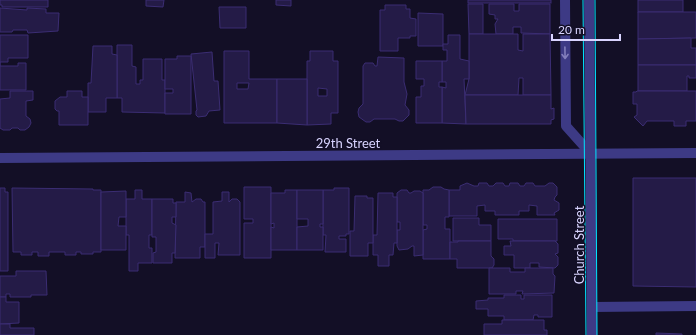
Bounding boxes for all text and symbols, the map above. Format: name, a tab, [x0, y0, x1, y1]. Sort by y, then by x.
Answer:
scale bar	[552, 16, 620, 42]
text: 20 m	[558, 22, 585, 37]
one-way arrow	[561, 46, 569, 59]
street label: 29th Street	[316, 135, 381, 151]
street label: Church Street	[571, 205, 587, 284]

